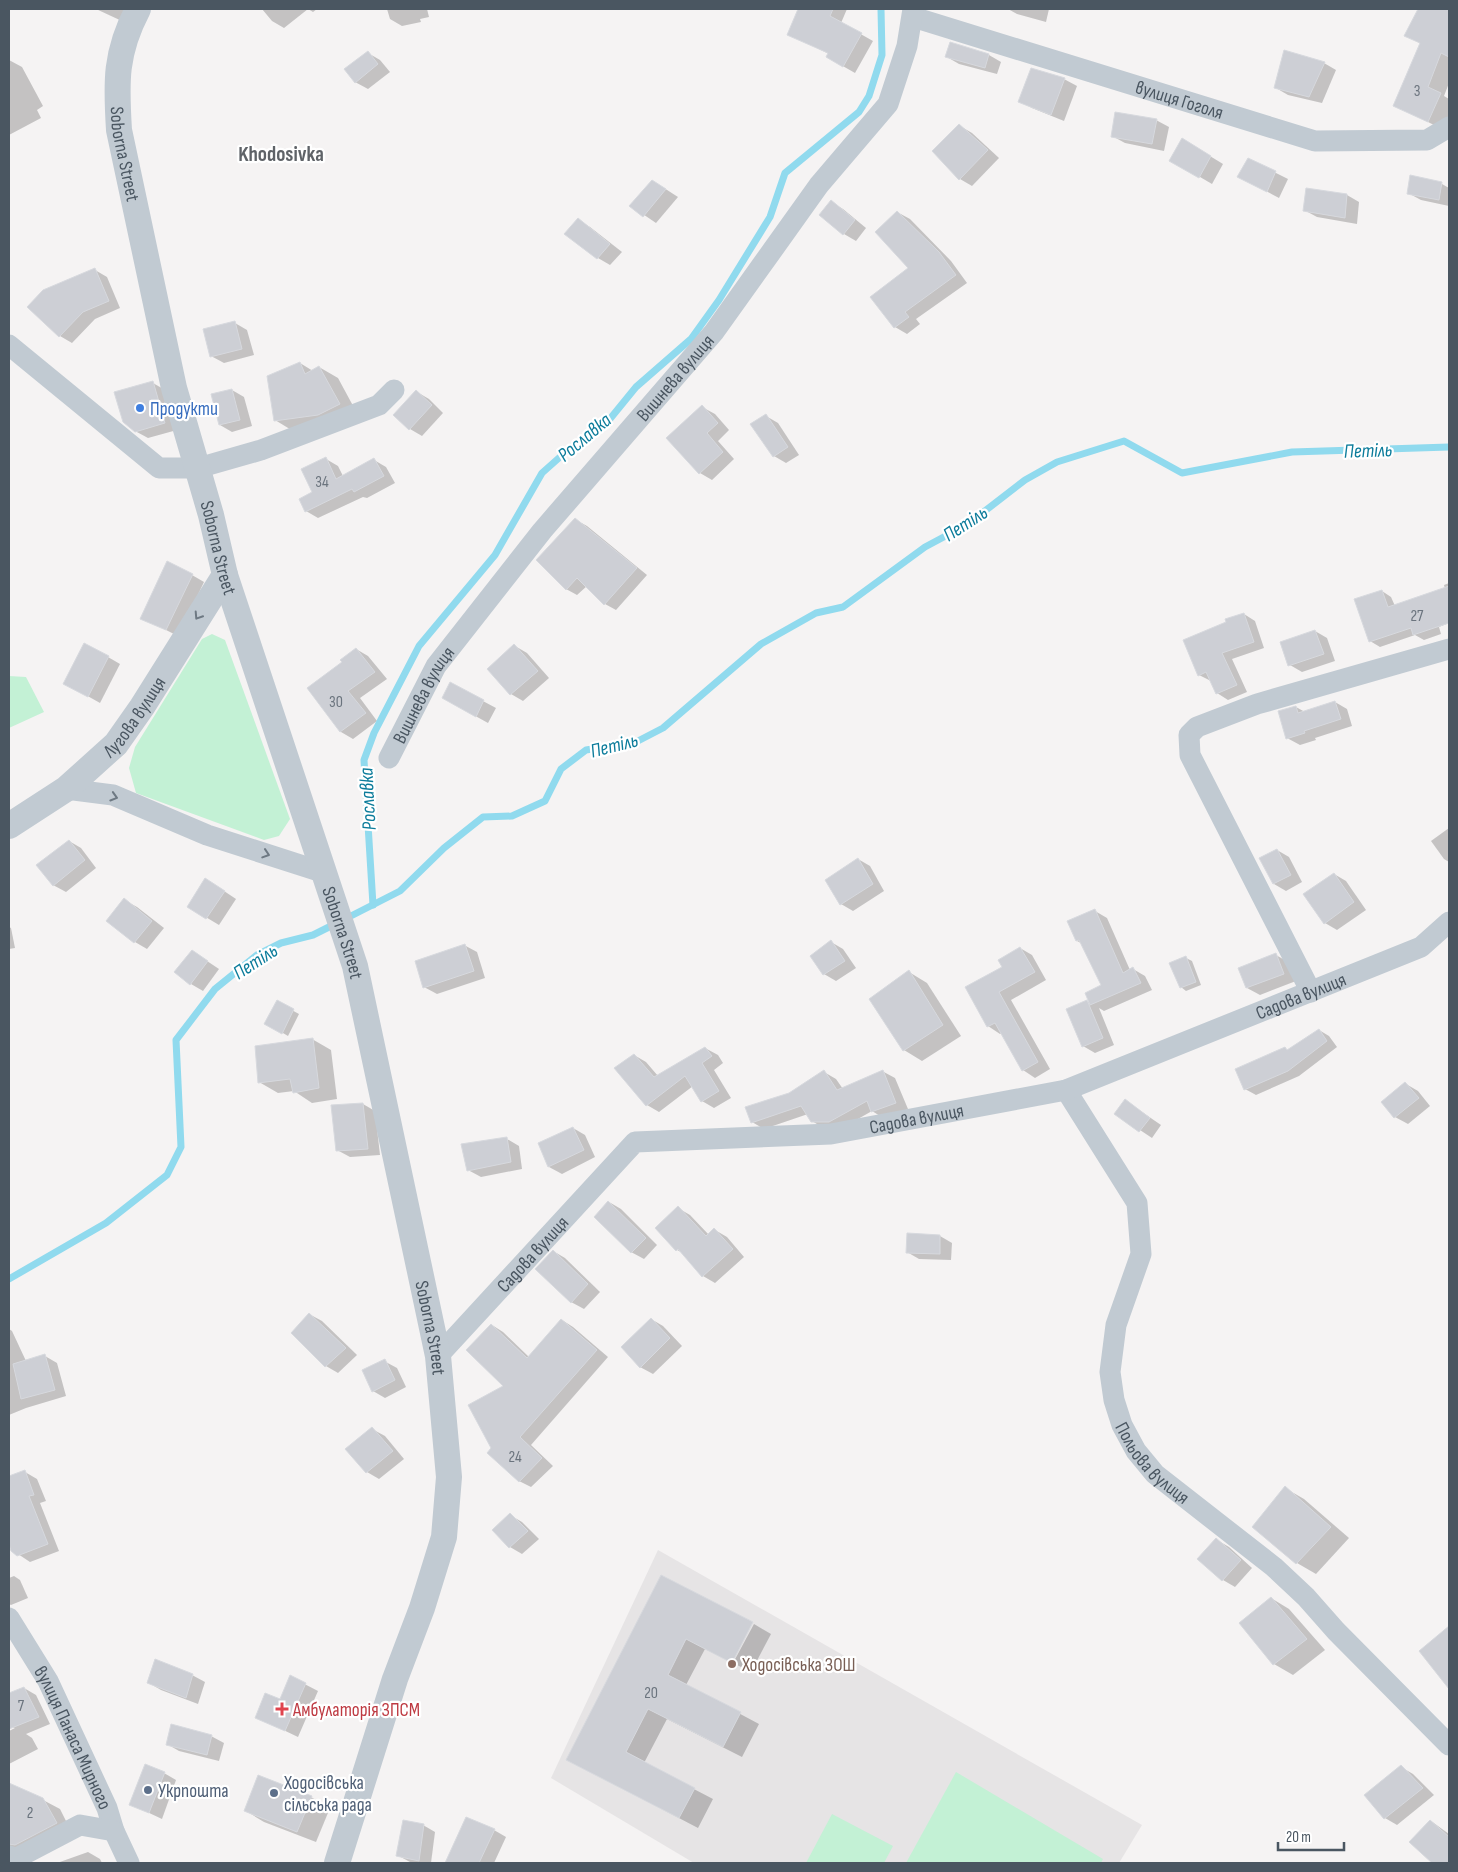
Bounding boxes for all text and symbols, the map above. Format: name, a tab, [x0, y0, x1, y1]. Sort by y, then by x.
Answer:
street label: вулиця Гоголя	[1132, 76, 1226, 125]
house number: 3	[1414, 82, 1420, 101]
street label: Soborna Street	[105, 106, 144, 204]
district label: Khodosivka	[238, 142, 324, 167]
street label: Вишнева вулиця	[632, 330, 720, 427]
place label: Продукти	[150, 398, 218, 421]
marker: Продукти	[134, 402, 146, 414]
water label: Рославка	[553, 408, 616, 467]
water label: Петіль	[1343, 438, 1393, 464]
house number: 34	[315, 473, 329, 492]
street label: Soborna Street	[194, 498, 241, 598]
water label: Петіль	[939, 500, 993, 547]
house number: 27	[1410, 607, 1424, 626]
one-way arrow	[195, 610, 205, 619]
street label: Вишнева вулиця	[388, 642, 460, 748]
street label: Лугова вулиця	[98, 673, 171, 764]
house number: 30	[329, 693, 343, 712]
water label: Петіль	[588, 728, 641, 763]
water label: Рославка	[354, 767, 382, 831]
one-way arrow	[110, 791, 118, 801]
one-way arrow	[262, 848, 270, 858]
street label: Soborna Street	[316, 884, 367, 981]
water label: Петіль	[229, 938, 283, 985]
street label: Садова вулиця	[1253, 968, 1350, 1025]
street label: Садова вулиця	[868, 1099, 966, 1140]
street label: Садова вулиця	[492, 1212, 574, 1298]
street label: Soborna Street	[409, 1279, 450, 1376]
street label: Польова вулиця	[1110, 1418, 1194, 1510]
house number: 24	[508, 1448, 522, 1467]
place label: Ходосівська ЗОШ	[741, 1654, 856, 1677]
marker: Ходосівська ЗОШ	[726, 1658, 738, 1670]
street label: вулиця Панаса Мирного	[28, 1662, 116, 1813]
house number: 20	[644, 1684, 658, 1703]
house number: 7	[18, 1697, 25, 1716]
place label: Амбулаторія ЗПСМ	[292, 1699, 420, 1722]
marker: Амбулаторія ЗПСМ	[275, 1702, 289, 1716]
place label: Ходосівська сільська рада	[283, 1772, 372, 1817]
place label: Укрпошта	[158, 1780, 229, 1803]
marker: Укрпошта	[142, 1784, 154, 1796]
marker: Ходосівська сільська рада	[268, 1787, 280, 1799]
house number: 2	[27, 1804, 33, 1823]
scale bar	[1278, 1820, 1344, 1852]
text: 20 m	[1286, 1828, 1311, 1847]

